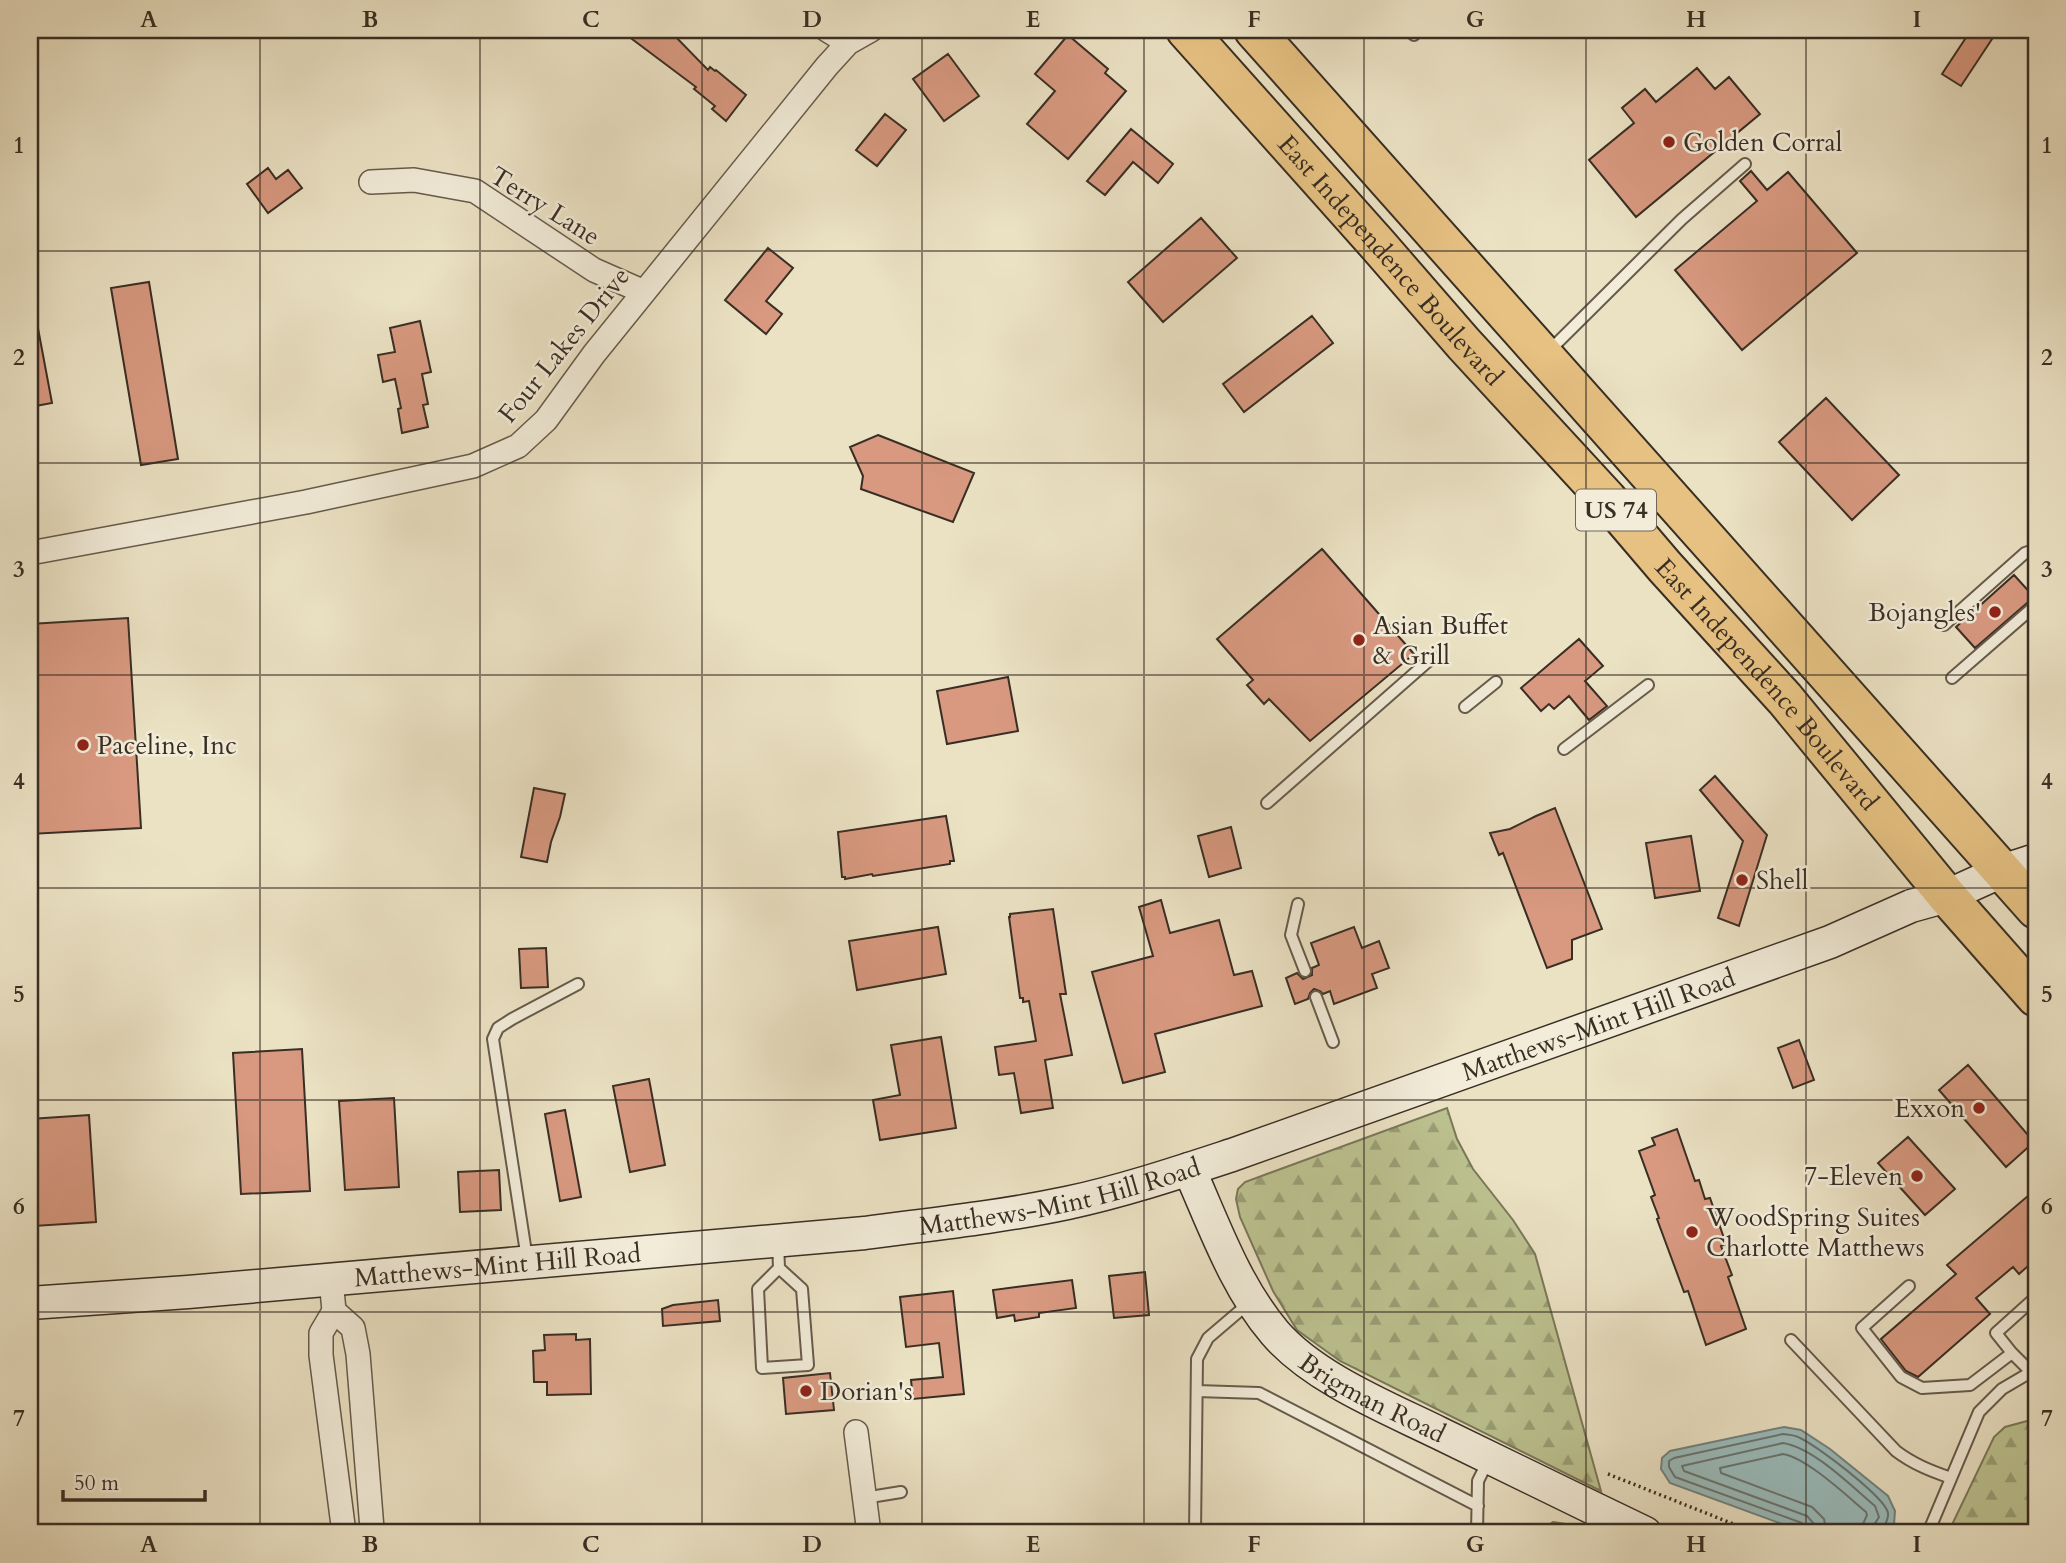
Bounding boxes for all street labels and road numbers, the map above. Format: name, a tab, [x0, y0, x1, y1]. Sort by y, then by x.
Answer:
street label: East Independence Boulevard	[1270, 127, 1511, 393]
street label: Terry Lane	[483, 158, 607, 254]
street label: Four Lakes Drive	[490, 260, 638, 430]
road number: US 74	[1576, 490, 1656, 530]
street label: East Independence Boulevard	[1647, 550, 1887, 818]
street label: Matthews-Mint Hill Road	[1457, 960, 1740, 1089]
street label: Matthews-Mint Hill Road	[917, 1149, 1205, 1243]
street label: Matthews-Mint Hill Road	[353, 1235, 642, 1295]
street label: Brigman Road	[1292, 1344, 1452, 1451]

